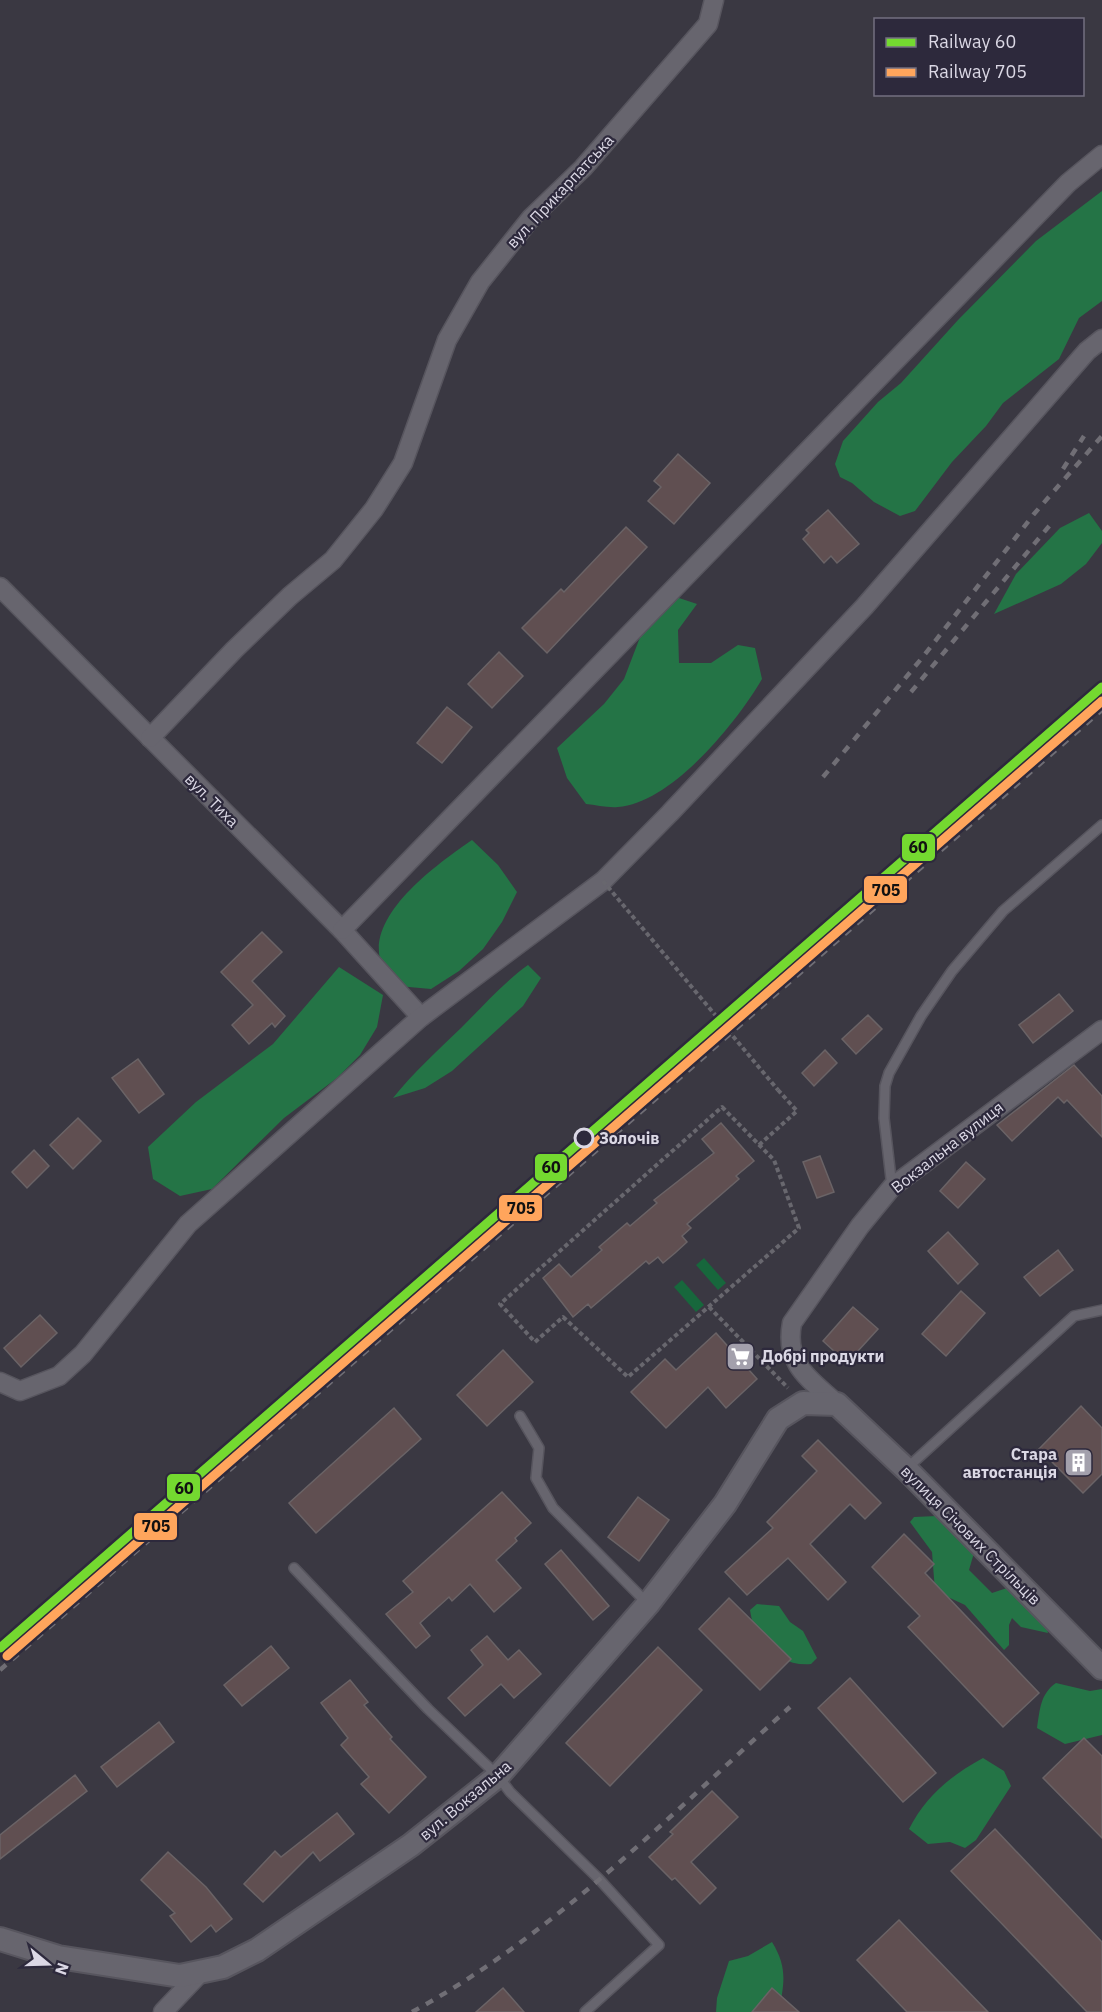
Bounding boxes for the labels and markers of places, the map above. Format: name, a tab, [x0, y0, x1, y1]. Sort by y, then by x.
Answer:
marker: Золочів	[574, 1128, 594, 1148]
place label: Золочів	[599, 1128, 659, 1148]
supermarket icon: Добрі продукти	[724, 1340, 756, 1372]
place label: Добрі продукти	[761, 1346, 884, 1366]
place label: Стара автостанція	[963, 1444, 1057, 1482]
building icon: Стара автостанція	[1062, 1447, 1094, 1479]

